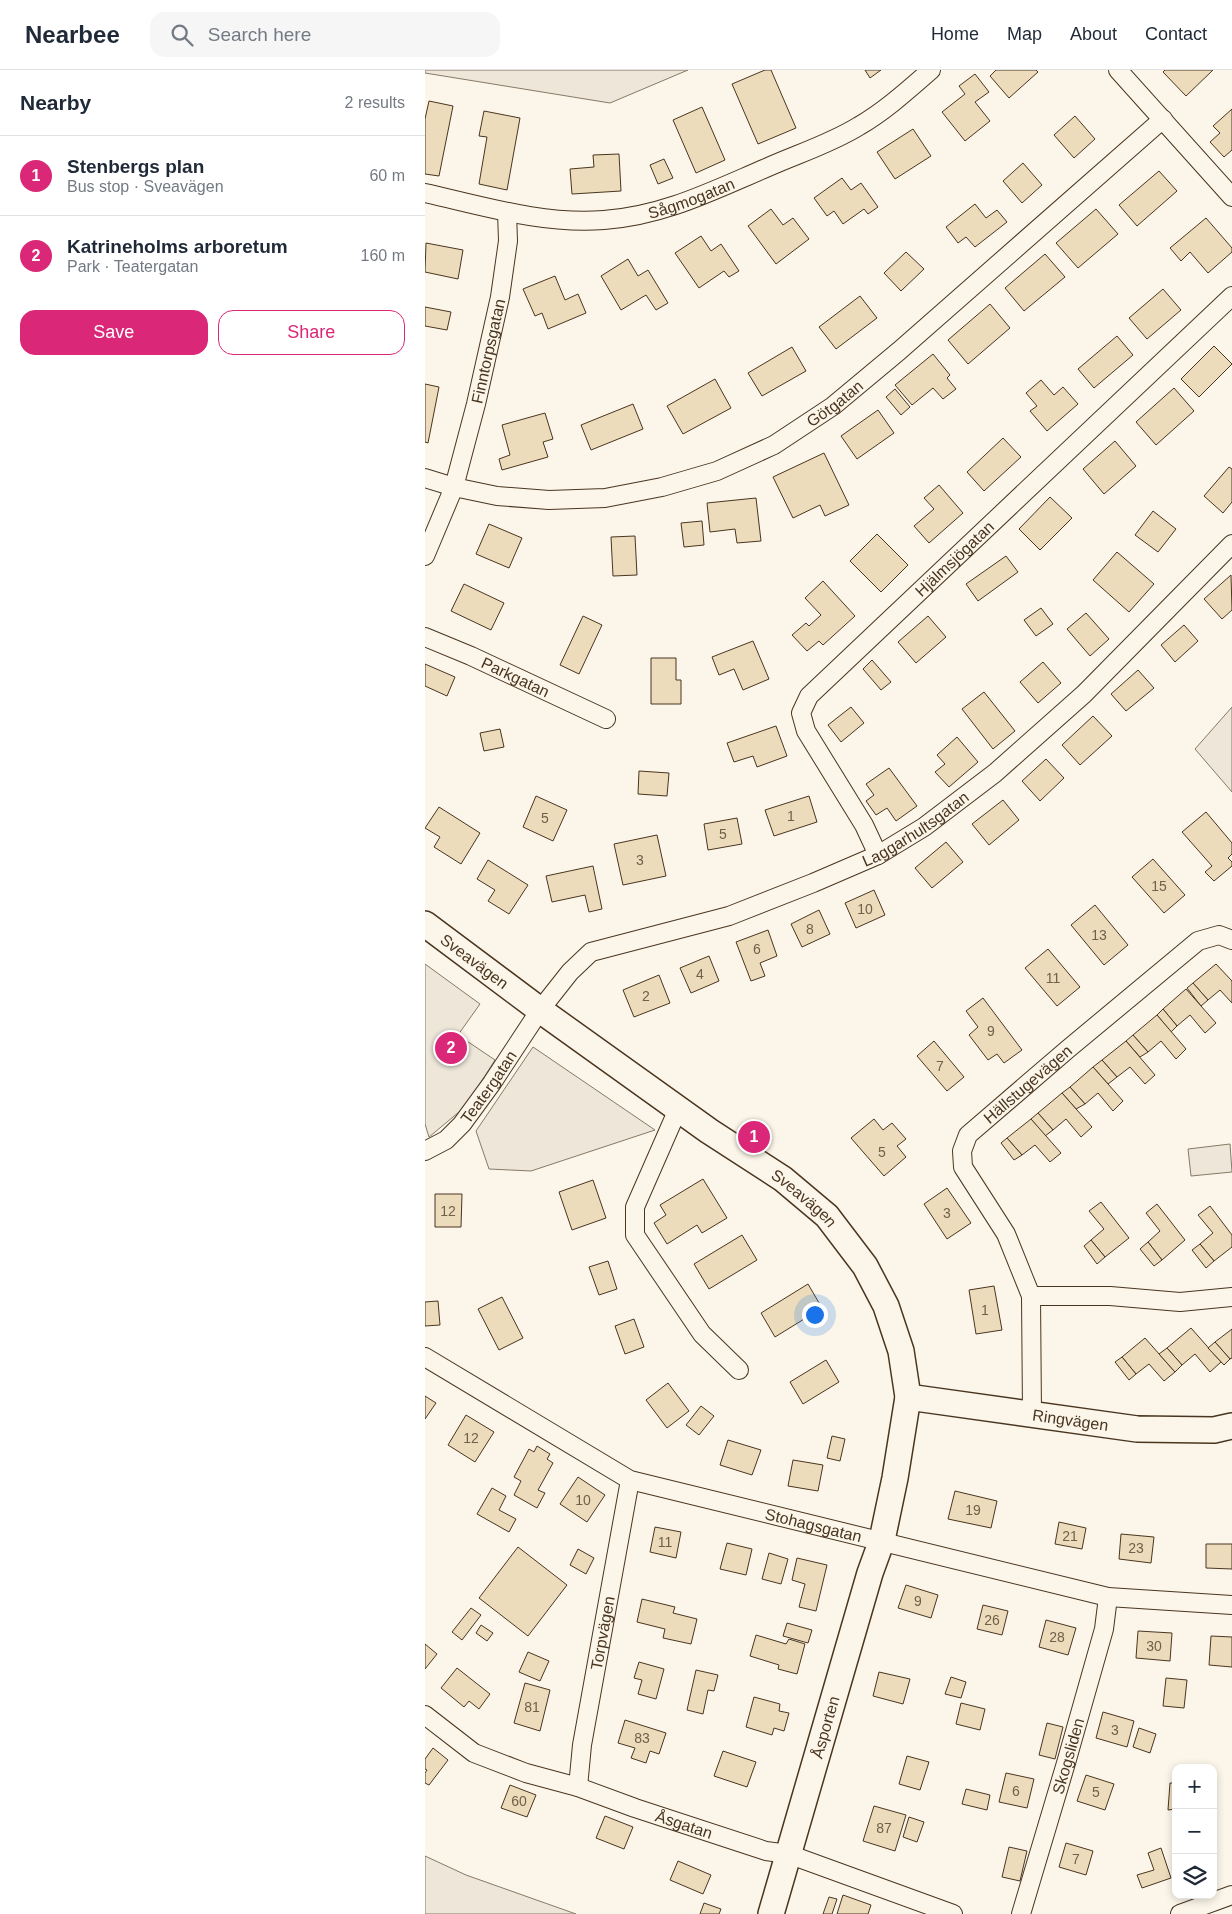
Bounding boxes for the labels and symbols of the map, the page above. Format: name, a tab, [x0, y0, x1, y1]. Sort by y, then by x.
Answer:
street label: Sågmogatan	[646, 175, 737, 222]
street label: Finntorpsgatan	[468, 297, 508, 405]
street label: Götgatan	[803, 377, 866, 430]
street label: Hjälmsjögatan	[912, 518, 997, 600]
street label: Parkgatan	[479, 654, 552, 700]
street label: Laggarhultsgatan	[860, 788, 972, 870]
house number: 1	[787, 808, 795, 824]
house number: 5	[541, 810, 549, 826]
house number: 5	[719, 826, 727, 842]
house number: 3	[636, 852, 644, 868]
house number: 15	[1151, 878, 1167, 894]
house number: 10	[857, 901, 873, 917]
house number: 8	[806, 921, 814, 937]
house number: 13	[1091, 927, 1107, 943]
street label: Sveavägen	[437, 931, 512, 992]
house number: 6	[753, 941, 761, 957]
house number: 4	[696, 966, 704, 982]
house number: 11	[1046, 970, 1060, 986]
house number: 2	[642, 988, 650, 1004]
house number: 9	[987, 1023, 995, 1039]
pin: 2	[435, 1029, 467, 1067]
street label: Hällstugevägen	[980, 1042, 1075, 1127]
street label: Teatergatan	[458, 1048, 520, 1127]
house number: 7	[936, 1058, 944, 1074]
pin: 1	[738, 1118, 770, 1156]
house number: 5	[878, 1144, 886, 1160]
street label: Sveavägen	[768, 1166, 840, 1230]
house number: 12	[440, 1203, 456, 1219]
house number: 3	[943, 1205, 951, 1221]
your location	[802, 1302, 828, 1328]
house number: 1	[981, 1302, 989, 1318]
street label: Ringvägen	[1031, 1406, 1109, 1434]
house number: 12	[463, 1430, 479, 1446]
house number: 10	[575, 1492, 591, 1508]
house number: 19	[965, 1502, 981, 1518]
street label: Stohagsgatan	[763, 1505, 863, 1545]
house number: 21	[1062, 1528, 1078, 1544]
house number: 11	[658, 1534, 672, 1550]
house number: 23	[1128, 1540, 1144, 1556]
house number: 9	[914, 1593, 922, 1609]
street label: Torpvägen	[588, 1595, 618, 1671]
house number: 26	[984, 1612, 1000, 1628]
house number: 28	[1049, 1629, 1065, 1645]
house number: 30	[1146, 1638, 1162, 1654]
street label: Åsporten	[808, 1694, 842, 1760]
house number: 81	[524, 1699, 540, 1715]
street label: Skogsliden	[1049, 1716, 1087, 1796]
house number: 3	[1111, 1722, 1119, 1738]
house number: 83	[634, 1730, 650, 1746]
house number: 6	[1012, 1783, 1020, 1799]
house number: 5	[1092, 1784, 1100, 1800]
house number: 60	[511, 1793, 527, 1809]
street label: Åsgatan	[653, 1806, 715, 1842]
house number: 87	[876, 1820, 892, 1836]
house number: 7	[1072, 1851, 1080, 1867]

